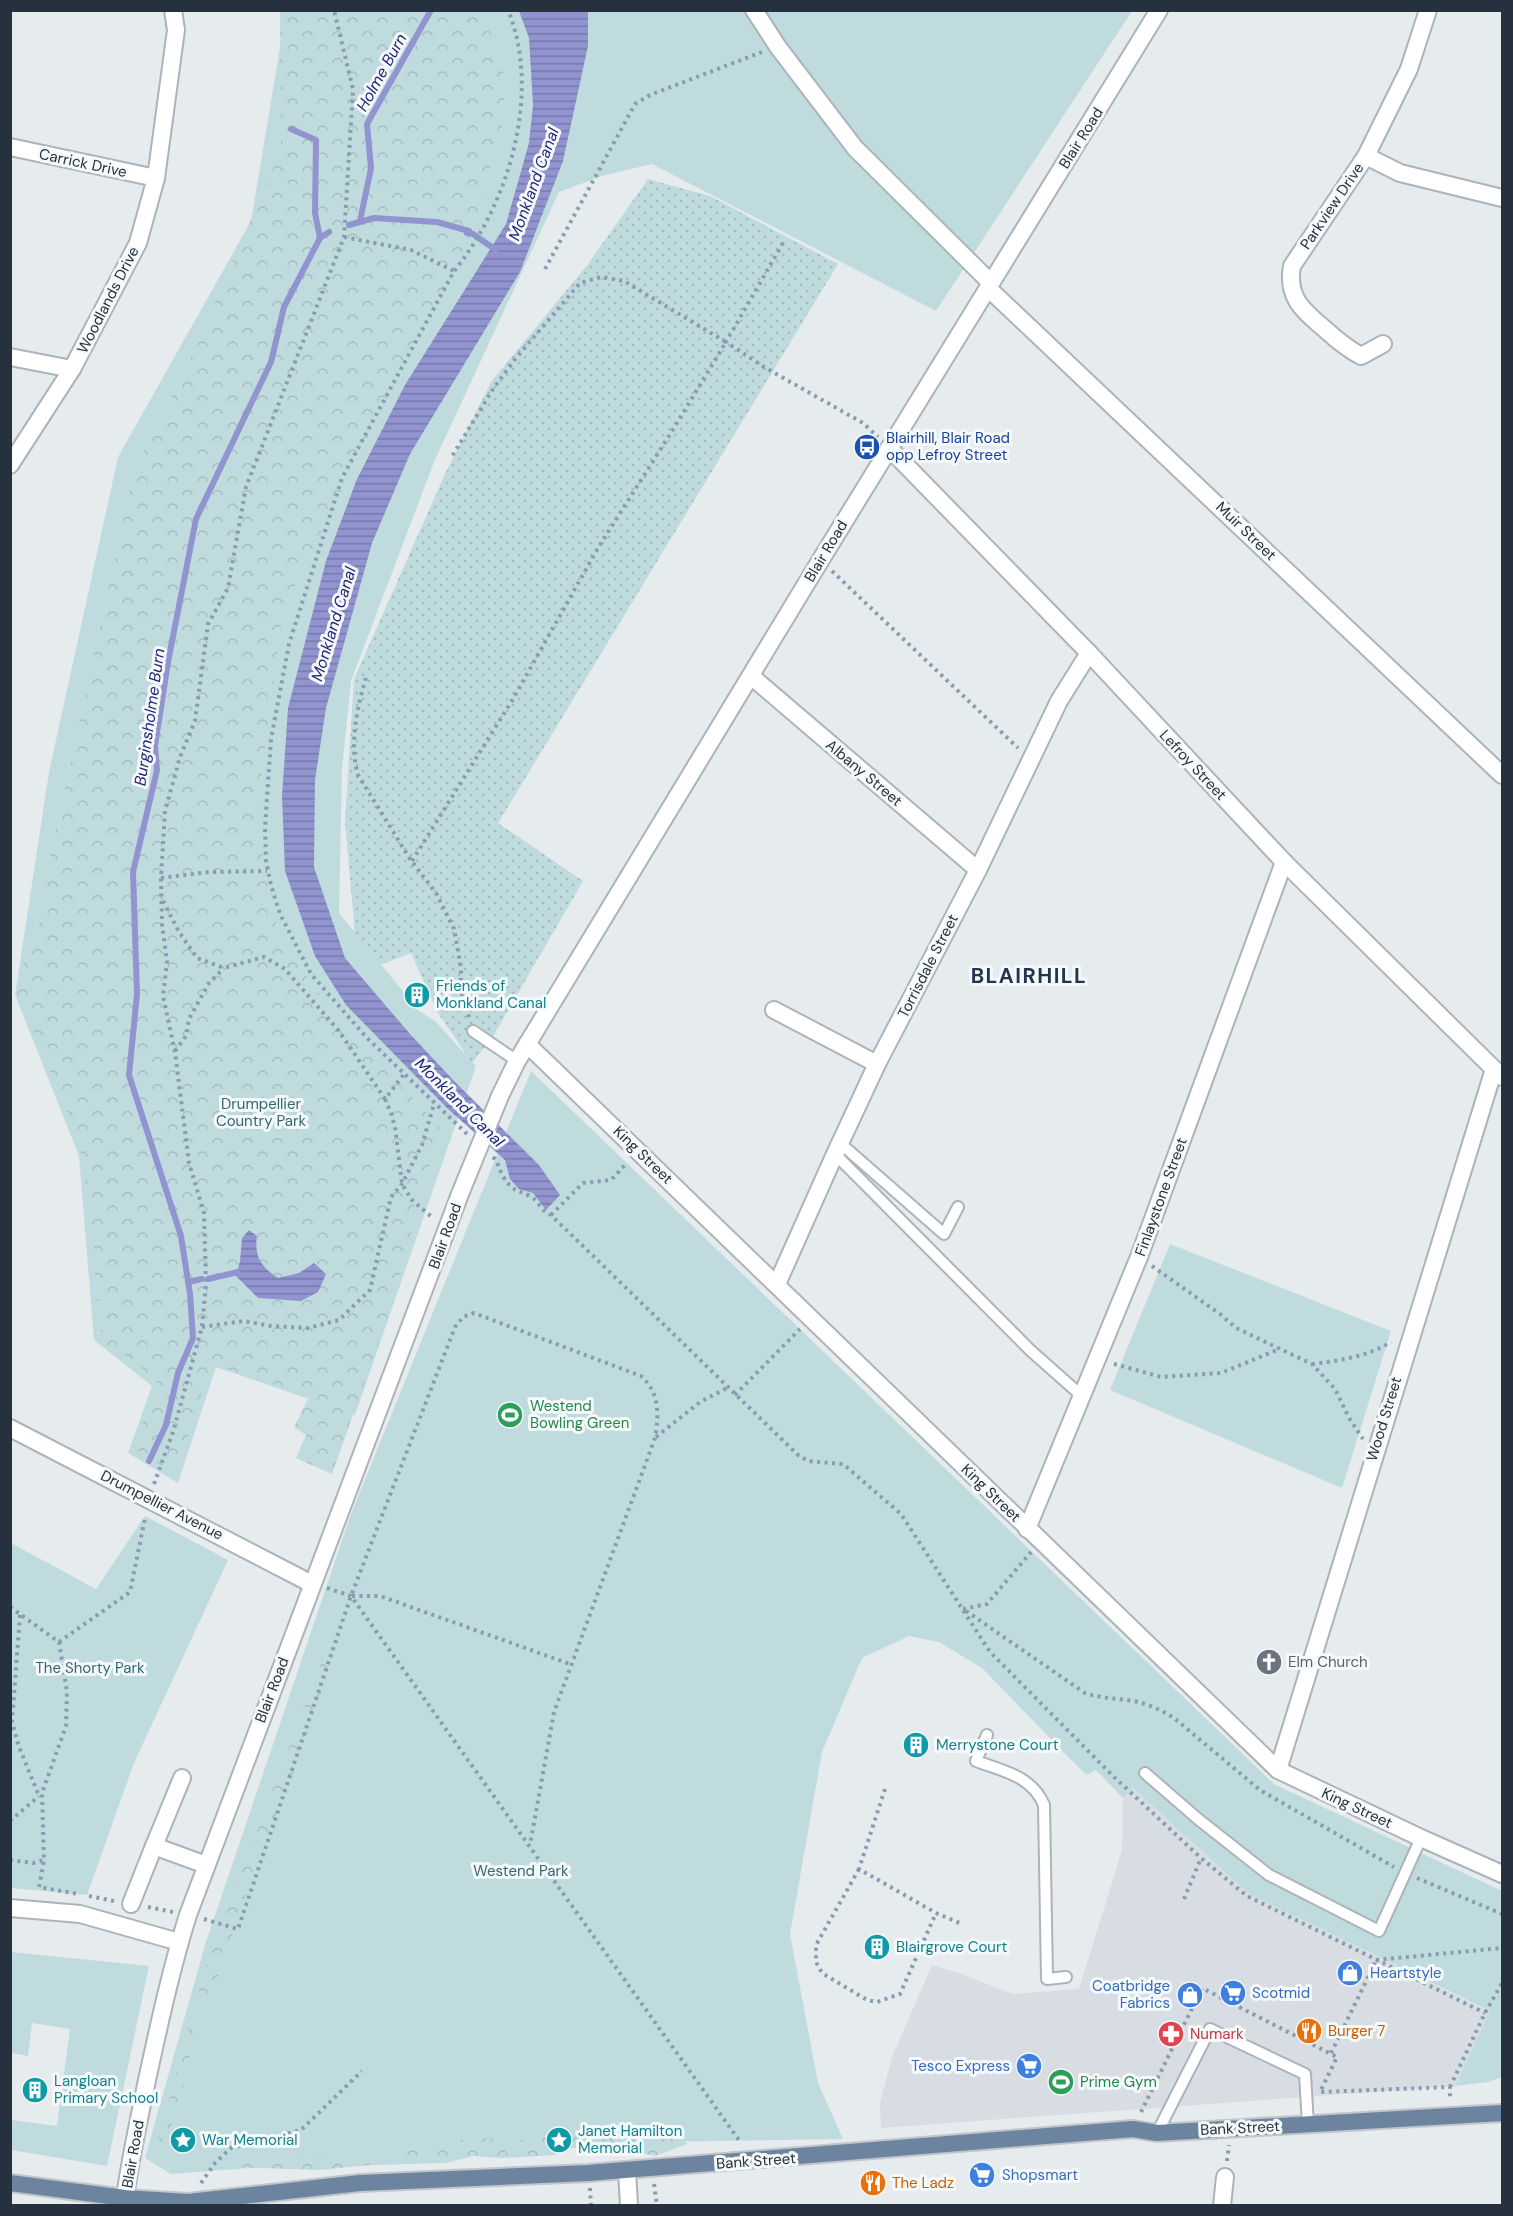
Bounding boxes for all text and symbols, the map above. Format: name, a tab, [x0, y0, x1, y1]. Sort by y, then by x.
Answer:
water label: Holme Burn	[351, 30, 411, 115]
street label: Blair Road	[1054, 104, 1108, 172]
water label: Monkland Canal	[503, 125, 564, 243]
street label: Carrick Drive	[37, 144, 129, 182]
street label: Parkview Drive	[1296, 159, 1368, 253]
street label: Woodlands Drive	[72, 243, 144, 357]
place label: Blairhill, Blair Road opp Lefroy Street	[886, 428, 1010, 465]
bus stop icon: Blairhill, Blair Road opp Lefroy Street	[852, 432, 882, 462]
street label: Muir Street	[1211, 497, 1281, 565]
street label: Blair Road	[800, 516, 852, 586]
water label: Monkland Canal	[306, 564, 361, 684]
water label: Burginsholme Burn	[129, 647, 170, 787]
street label: Lefroy Street	[1155, 725, 1231, 805]
street label: Albany Street	[822, 735, 907, 811]
street label: Torrisdale Street	[893, 911, 963, 1021]
district label: BLAIRHILL	[971, 962, 1087, 990]
place label: Friends of Monkland Canal	[436, 976, 546, 1013]
building icon: Friends of Monkland Canal	[402, 980, 432, 1010]
water label: Monkland Canal	[410, 1053, 509, 1152]
park label: Drumpellier Country Park	[216, 1094, 307, 1131]
street label: King Street	[609, 1121, 677, 1189]
street label: Finlaystone Street	[1130, 1135, 1192, 1259]
street label: Blair Road	[424, 1200, 466, 1272]
street label: Wood Street	[1362, 1374, 1406, 1464]
place label: Westend Bowling Green	[530, 1396, 629, 1433]
sports icon: Westend Bowling Green	[495, 1400, 525, 1430]
street label: King Street	[957, 1459, 1025, 1527]
street label: Drumpellier Avenue	[97, 1465, 227, 1545]
church icon: Elm Church	[1254, 1647, 1284, 1677]
place label: Elm Church	[1288, 1652, 1368, 1672]
street label: Blair Road	[250, 1654, 294, 1726]
park label: The Shorty Park	[35, 1658, 145, 1678]
building icon: Merrystone Court	[901, 1730, 931, 1760]
place label: Merrystone Court	[936, 1735, 1059, 1755]
street label: King Street	[1318, 1783, 1396, 1833]
park label: Westend Park	[473, 1861, 569, 1881]
building icon: Blairgrove Court	[862, 1932, 892, 1962]
place label: Blairgrove Court	[896, 1937, 1008, 1957]
shop icon: Heartstyle	[1335, 1958, 1365, 1988]
place label: Heartstyle	[1370, 1963, 1442, 1983]
place label: Coatbridge Fabrics	[1092, 1976, 1170, 2013]
supermarket icon: Scotmid	[1218, 1978, 1248, 2008]
shop icon: Coatbridge Fabrics	[1175, 1980, 1205, 2010]
place label: Scotmid	[1252, 1983, 1310, 2003]
restaurant icon: Burger 7	[1294, 2016, 1324, 2046]
pharmacy icon: Numark	[1156, 2019, 1186, 2049]
place label: Burger 7	[1328, 2021, 1385, 2041]
place label: Numark	[1190, 2024, 1244, 2044]
supermarket icon: Tesco Express	[1014, 2051, 1044, 2081]
place label: Tesco Express	[911, 2056, 1010, 2076]
sports icon: Prime Gym	[1046, 2067, 1076, 2097]
place label: Langloan Primary School	[54, 2071, 158, 2108]
place label: Prime Gym	[1080, 2072, 1157, 2092]
building icon: Langloan Primary School	[20, 2075, 50, 2105]
street label: Bank Street	[1200, 2116, 1281, 2140]
street label: Blair Road	[117, 2118, 149, 2190]
place label: Janet Hamilton Memorial	[578, 2121, 682, 2158]
place icon: War Memorial	[168, 2125, 198, 2155]
place icon: Janet Hamilton Memorial	[544, 2125, 574, 2155]
place label: War Memorial	[202, 2130, 298, 2150]
street label: Bank Street	[715, 2148, 797, 2174]
supermarket icon: Shopsmart	[967, 2160, 997, 2190]
place label: Shopsmart	[1002, 2165, 1078, 2185]
restaurant icon: The Ladz	[858, 2168, 888, 2198]
place label: The Ladz	[892, 2173, 954, 2193]

